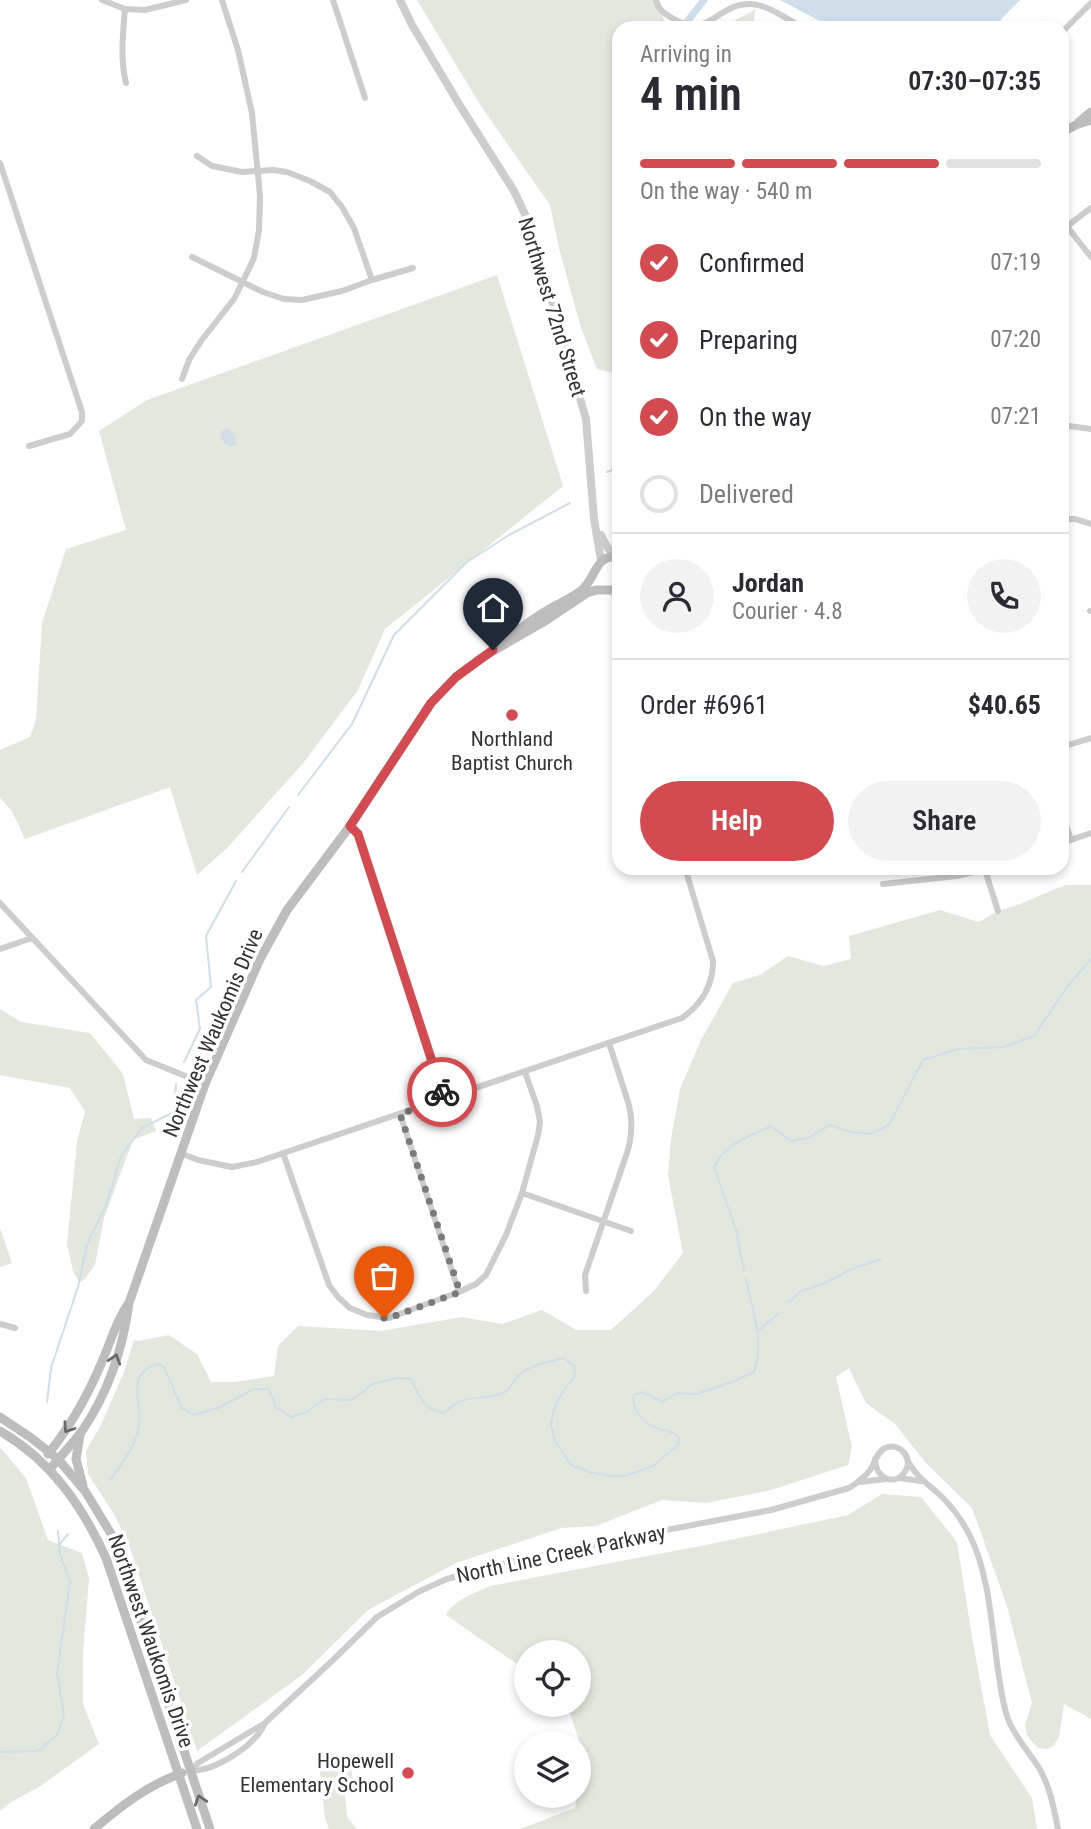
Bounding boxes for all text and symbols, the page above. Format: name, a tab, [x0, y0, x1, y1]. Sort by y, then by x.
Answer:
text: Arriving in	[640, 41, 732, 68]
text: 07:30–07:35	[908, 66, 1041, 96]
text: 4 min	[640, 67, 742, 121]
text: On the way · 540 m	[640, 178, 812, 205]
street label: Northwest 72nd Street	[513, 214, 591, 400]
icon: check	[640, 244, 678, 282]
text: Confirmed	[699, 248, 805, 278]
text: 07:19	[990, 249, 1041, 276]
icon: check	[640, 321, 678, 359]
text: Preparing	[699, 325, 798, 355]
text: 07:20	[990, 326, 1041, 353]
icon: check	[640, 398, 678, 436]
text: On the way	[699, 402, 812, 432]
text: 07:21	[990, 403, 1041, 430]
text: Delivered	[699, 479, 794, 509]
button: person	[640, 559, 714, 633]
button: phone	[967, 559, 1041, 633]
text: Jordan	[732, 568, 804, 598]
pin	[463, 578, 523, 650]
icon: home	[474, 589, 512, 627]
text: Courier · 4.8	[732, 598, 843, 625]
text: Order #6961	[640, 690, 768, 720]
text: $40.65	[968, 690, 1041, 720]
marker: Northland Baptist Church	[504, 707, 520, 723]
place label: Northland Baptist Church	[451, 727, 573, 775]
button: Help	[640, 781, 834, 861]
button: Share	[848, 781, 1041, 861]
street label: Northwest Waukomis Drive	[158, 925, 268, 1141]
courier	[407, 1057, 477, 1127]
icon: bike	[423, 1073, 461, 1111]
pin	[354, 1246, 414, 1318]
icon: bag	[365, 1257, 403, 1295]
one-way arrow	[107, 1354, 122, 1366]
one-way arrow	[64, 1420, 76, 1433]
street label: North Line Creek Parkway	[454, 1520, 668, 1588]
street label: Northwest Waukomis Drive	[103, 1531, 199, 1751]
map controls	[514, 1640, 591, 1808]
button: locate	[514, 1640, 591, 1717]
button: layers	[514, 1731, 591, 1808]
place label: Hopewell Elementary School	[240, 1749, 394, 1797]
marker: Hopewell Elementary School	[400, 1765, 416, 1781]
one-way arrow	[194, 1794, 209, 1806]

